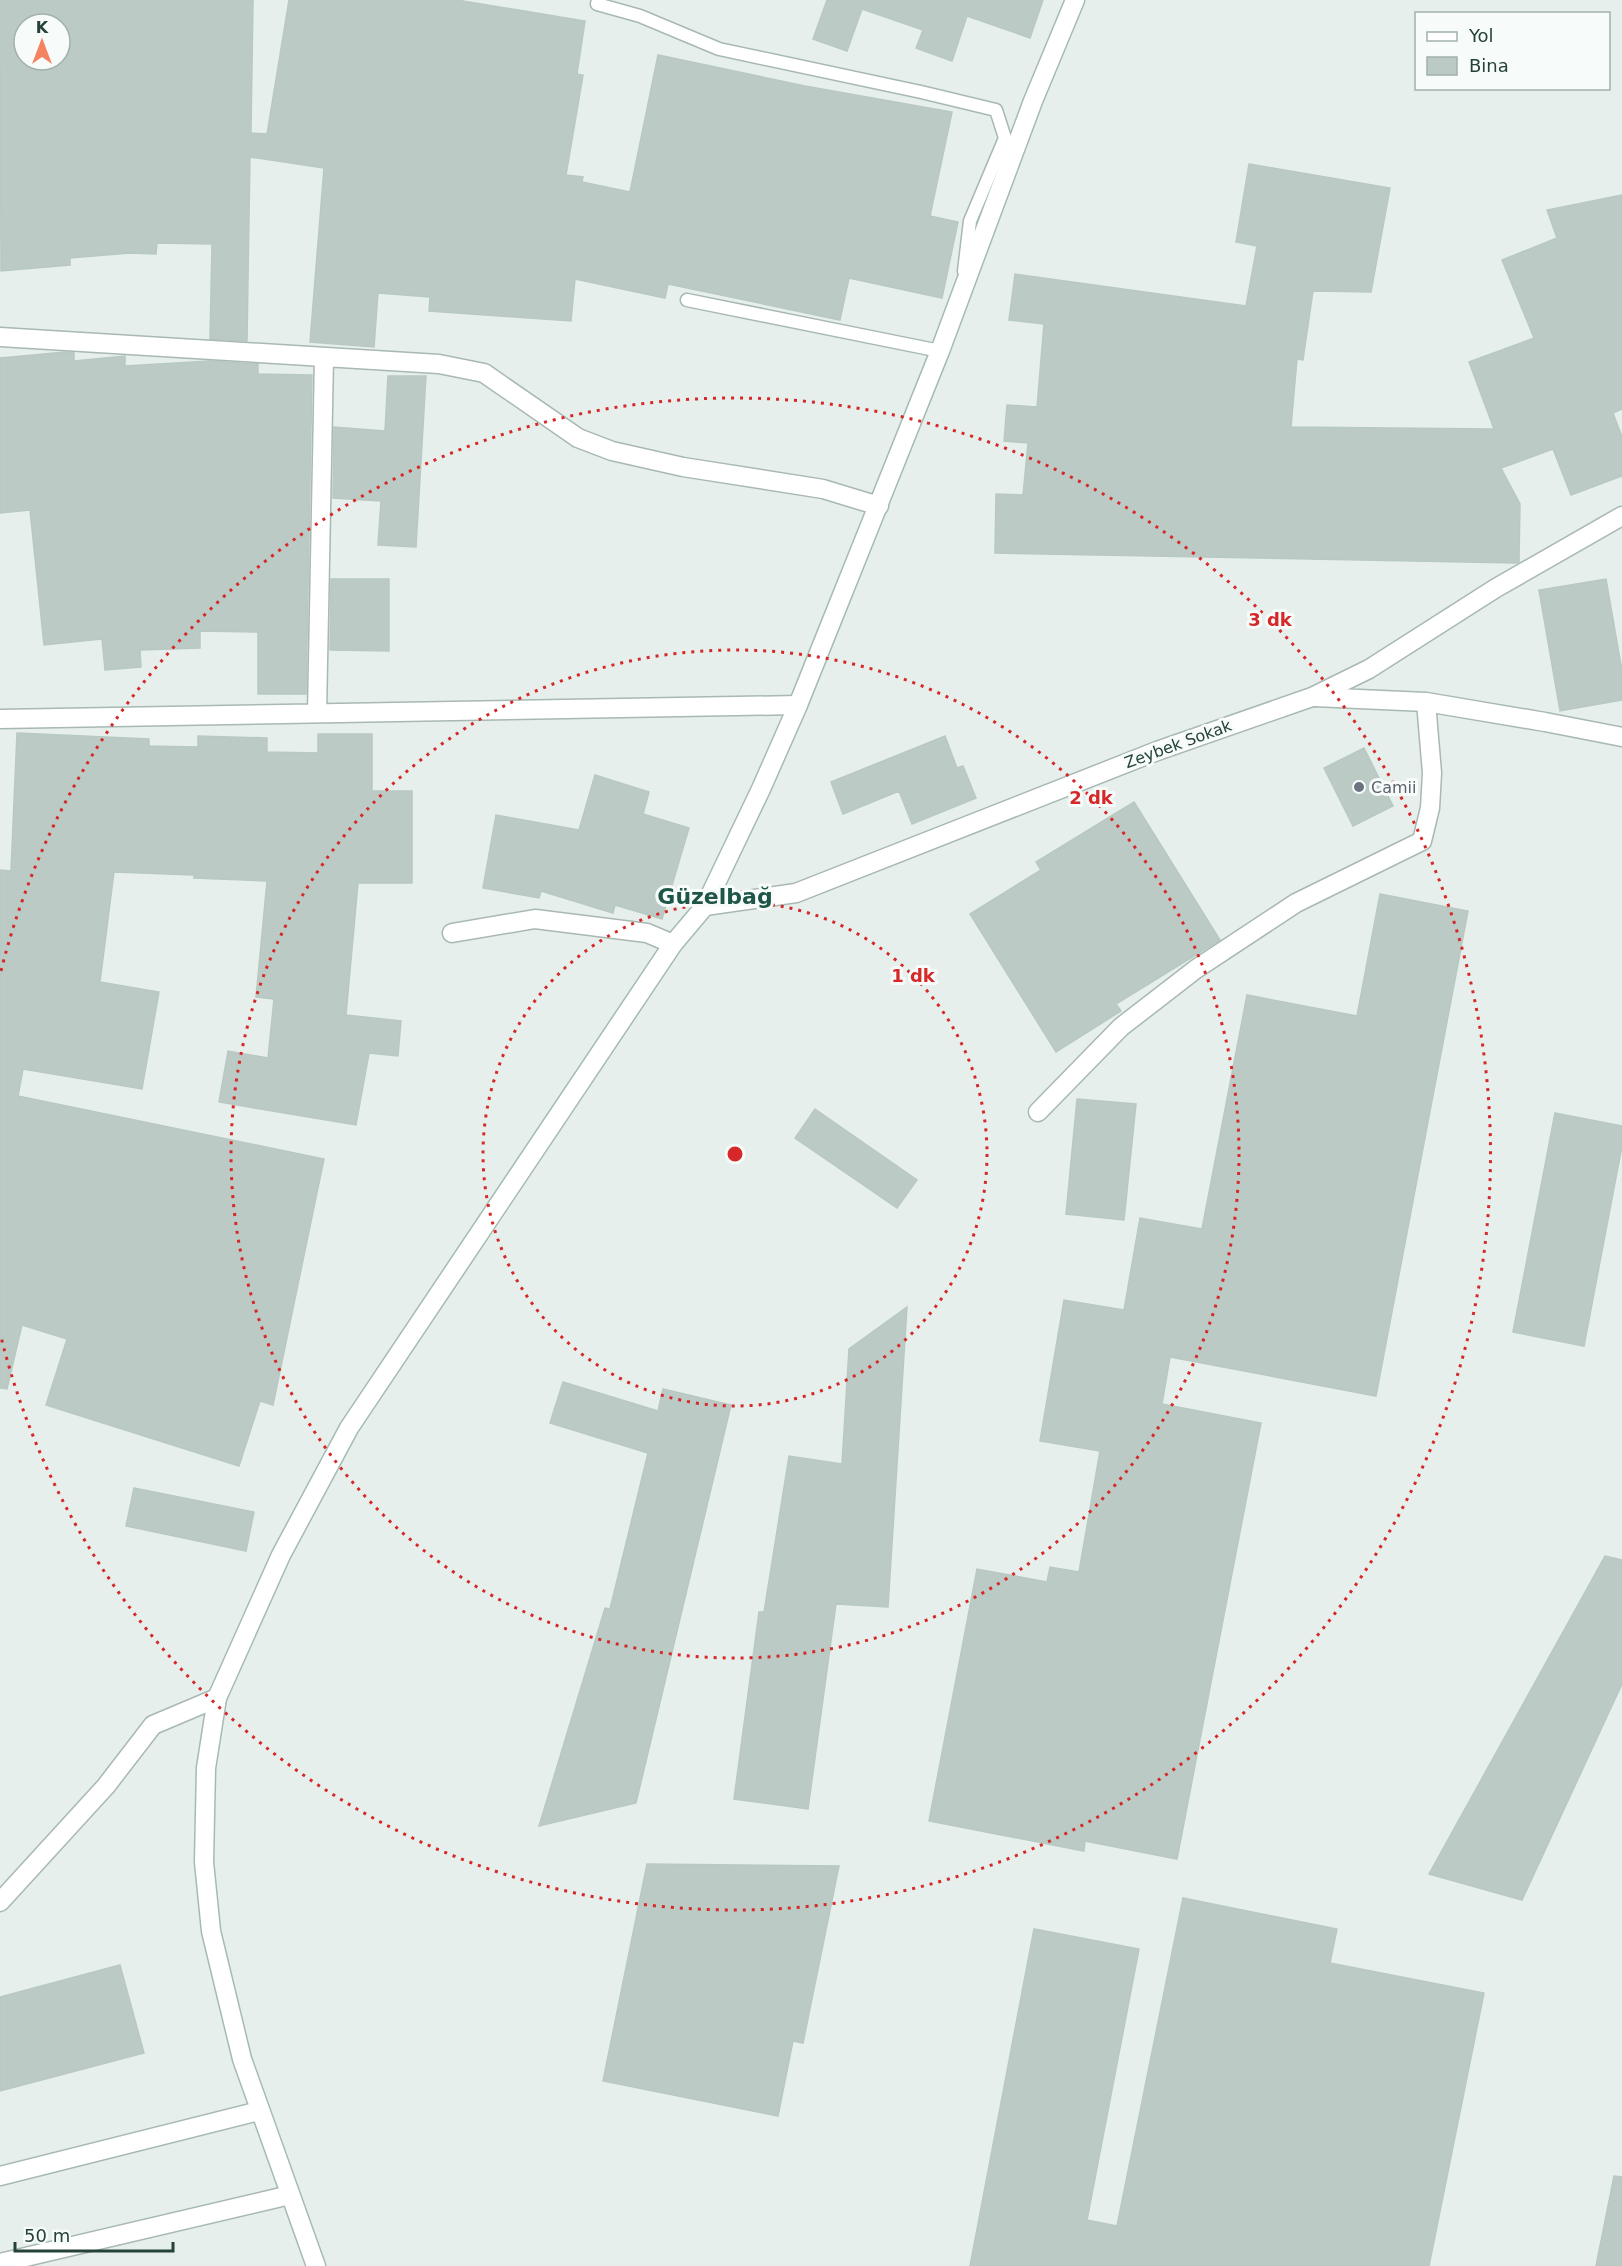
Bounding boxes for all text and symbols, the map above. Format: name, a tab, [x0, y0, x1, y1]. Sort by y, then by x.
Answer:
north arrow	[12, 12, 72, 72]
legend	[1415, 12, 1610, 90]
text: K	[36, 18, 49, 37]
text: Yol	[1468, 25, 1494, 46]
text: Bina	[1469, 55, 1509, 76]
text: 3 dk	[1248, 609, 1293, 630]
street label: Zeybek Sokak	[1122, 716, 1235, 772]
place label: Camii	[1371, 778, 1416, 797]
marker: Camii	[1352, 780, 1366, 794]
text: 2 dk	[1069, 787, 1114, 808]
district label: Güzelbağ	[657, 884, 773, 909]
text: 1 dk	[891, 965, 936, 986]
centre of rings	[725, 1144, 745, 1164]
scale bar	[15, 2215, 172, 2253]
text: 50 m	[24, 2225, 70, 2246]

